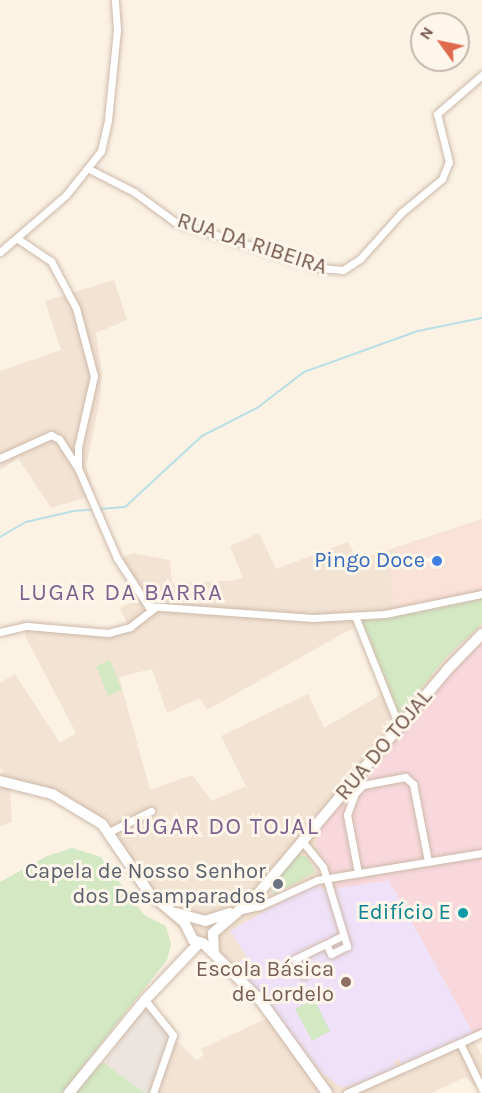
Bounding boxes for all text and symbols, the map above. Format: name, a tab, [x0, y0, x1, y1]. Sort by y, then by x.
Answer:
north arrow	[410, 12, 470, 72]
text: N	[415, 23, 437, 43]
street label: RUA DA RIBEIRA	[174, 207, 330, 281]
place label: Pingo Doce	[314, 548, 425, 574]
marker: Pingo Doce	[430, 554, 444, 568]
district label: LUGAR DA BARRA	[19, 579, 223, 607]
street label: RUA DO TOJAL	[330, 684, 438, 806]
district label: LUGAR DO TOJAL	[123, 813, 319, 841]
place label: Capela de Nosso Senhor dos Desamparados	[25, 858, 266, 909]
marker: Capela de Nosso Senhor dos Desamparados	[271, 877, 285, 891]
place label: Edifício E	[357, 900, 451, 926]
marker: Edifício E	[456, 906, 470, 920]
place label: Escola Básica de Lordelo	[196, 956, 334, 1008]
marker: Escola Básica de Lordelo	[339, 975, 353, 989]

